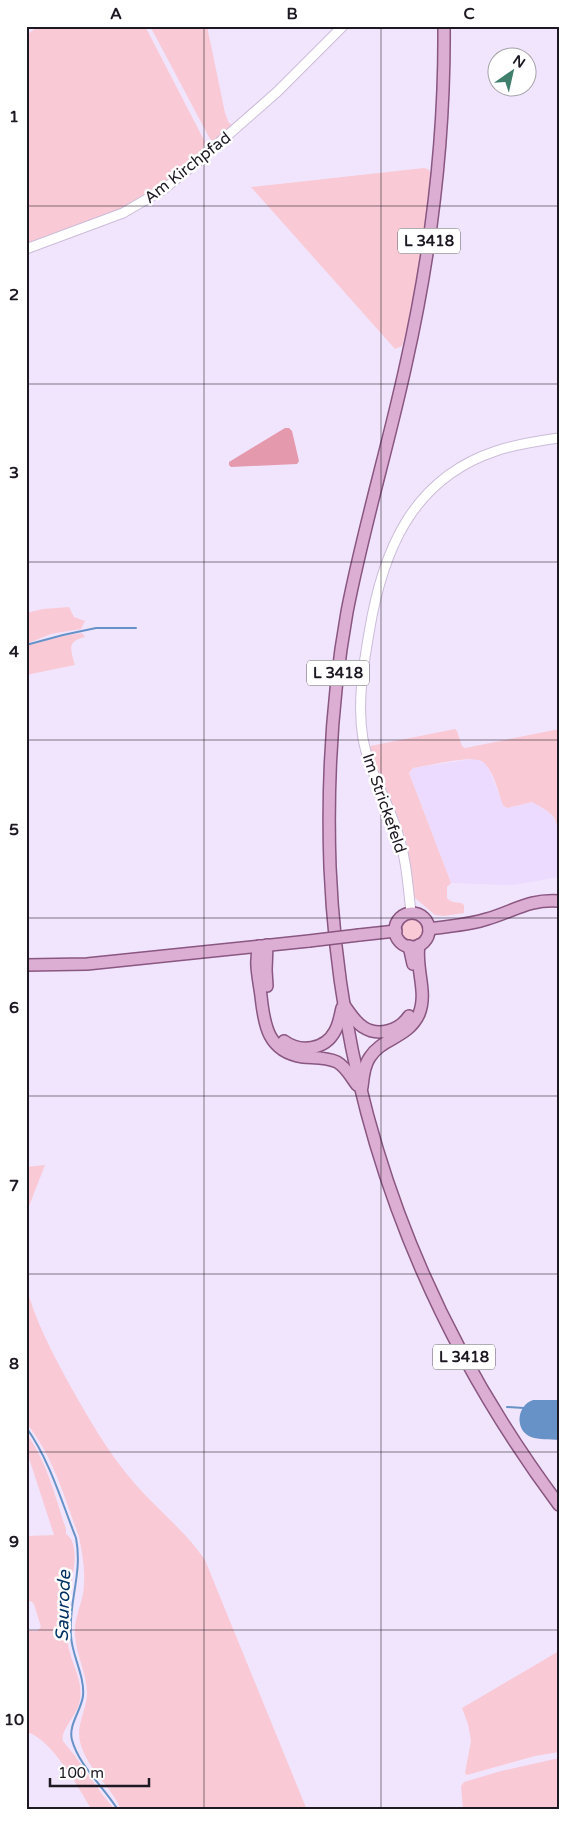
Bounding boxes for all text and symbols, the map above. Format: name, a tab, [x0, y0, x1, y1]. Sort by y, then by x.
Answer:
text: A	[110, 4, 122, 24]
text: B	[286, 4, 298, 24]
text: C	[463, 4, 475, 24]
north arrow	[488, 48, 538, 98]
text: N	[510, 51, 528, 72]
text: 1	[9, 107, 19, 127]
street label: Am Kirchpfad	[140, 128, 235, 208]
road number: L 3418	[398, 228, 460, 254]
text: 2	[9, 285, 19, 305]
text: 3	[9, 463, 19, 483]
text: 4	[9, 642, 19, 662]
road number: L 3418	[307, 660, 369, 686]
street label: Im Strickefeld	[358, 751, 410, 856]
text: 5	[9, 820, 19, 840]
text: 6	[9, 998, 19, 1018]
text: 7	[9, 1176, 19, 1196]
road number: L 3418	[433, 1344, 495, 1370]
text: 8	[9, 1354, 19, 1374]
text: 9	[9, 1532, 19, 1552]
water label: Saurode	[51, 1569, 75, 1642]
text: 10	[4, 1710, 24, 1730]
scale bar	[50, 1756, 149, 1788]
text: 100 m	[58, 1764, 104, 1782]

